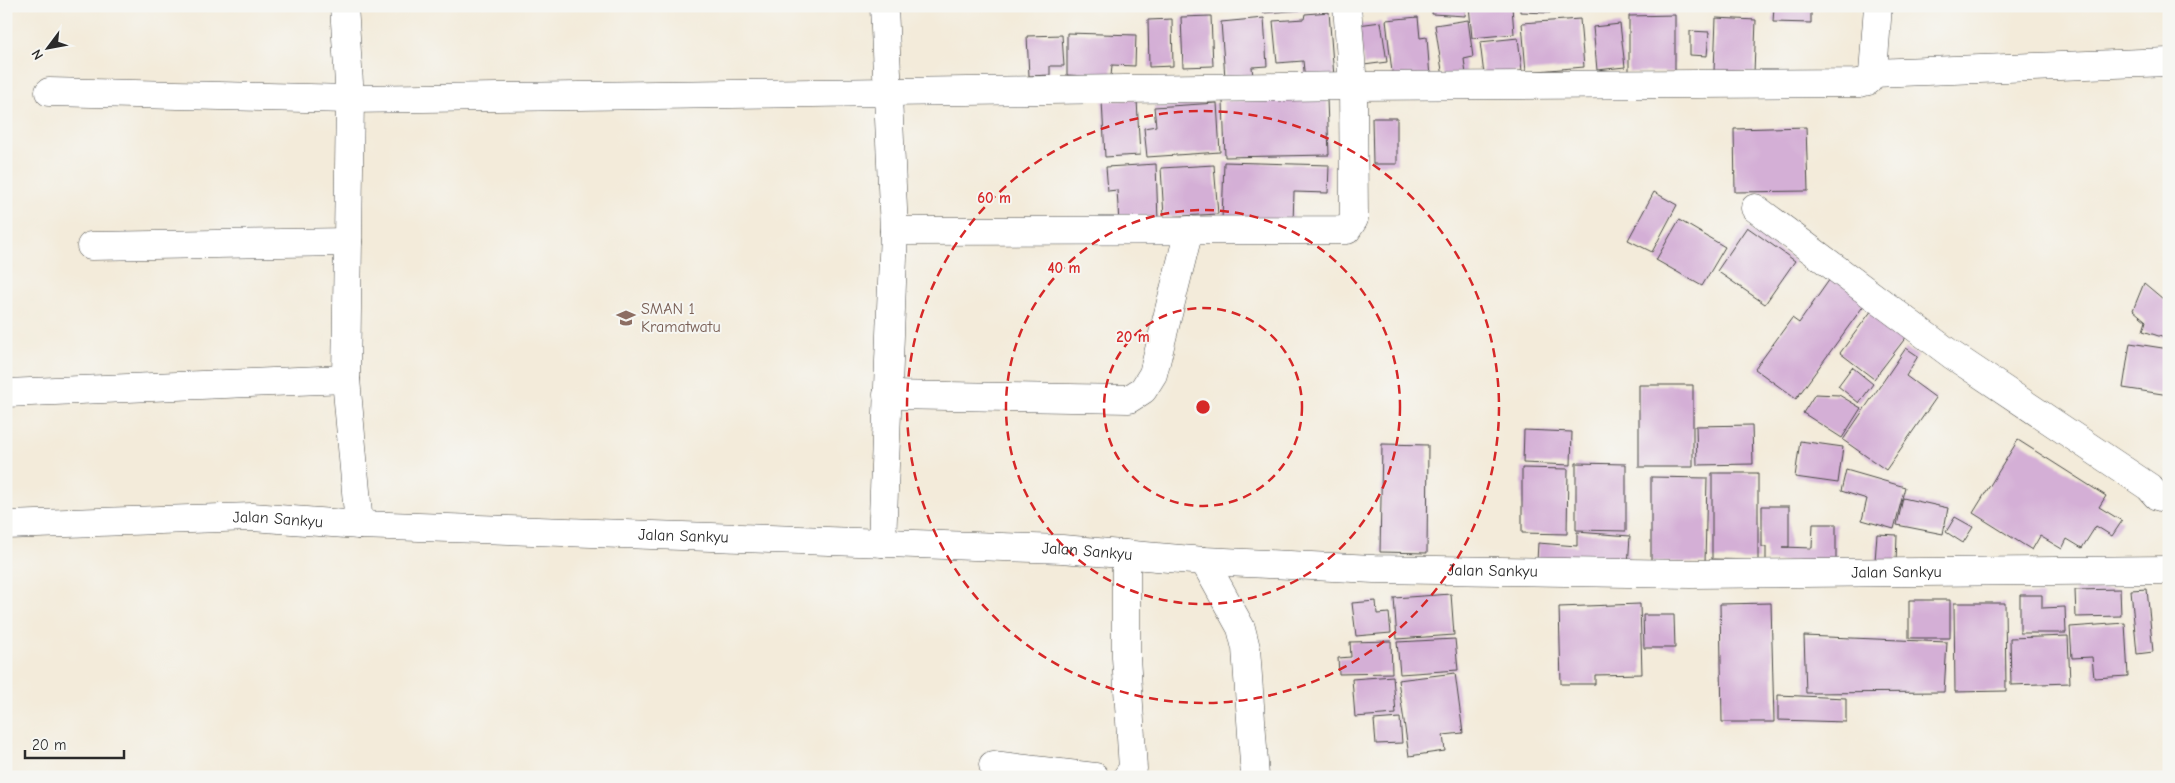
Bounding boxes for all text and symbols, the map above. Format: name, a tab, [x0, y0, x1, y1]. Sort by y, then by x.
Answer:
north arrow	[22, 22, 72, 72]
text: N	[28, 46, 47, 63]
text: 60 m	[977, 189, 1011, 207]
text: 40 m	[1048, 259, 1081, 277]
place label: SMAN 1 Kramatwatu	[641, 300, 721, 336]
school or university icon: SMAN 1 Kramatwatu	[615, 307, 637, 329]
text: 20 m	[1116, 328, 1150, 346]
centre of rings	[1194, 398, 1212, 416]
street label: Jalan Sankyu	[232, 508, 324, 531]
street label: Jalan Sankyu	[638, 526, 729, 547]
street label: Jalan Sankyu	[1042, 539, 1133, 564]
street label: Jalan Sankyu	[1447, 561, 1538, 581]
street label: Jalan Sankyu	[1851, 563, 1942, 582]
scale bar	[25, 728, 124, 760]
text: 20 m	[32, 736, 66, 754]

